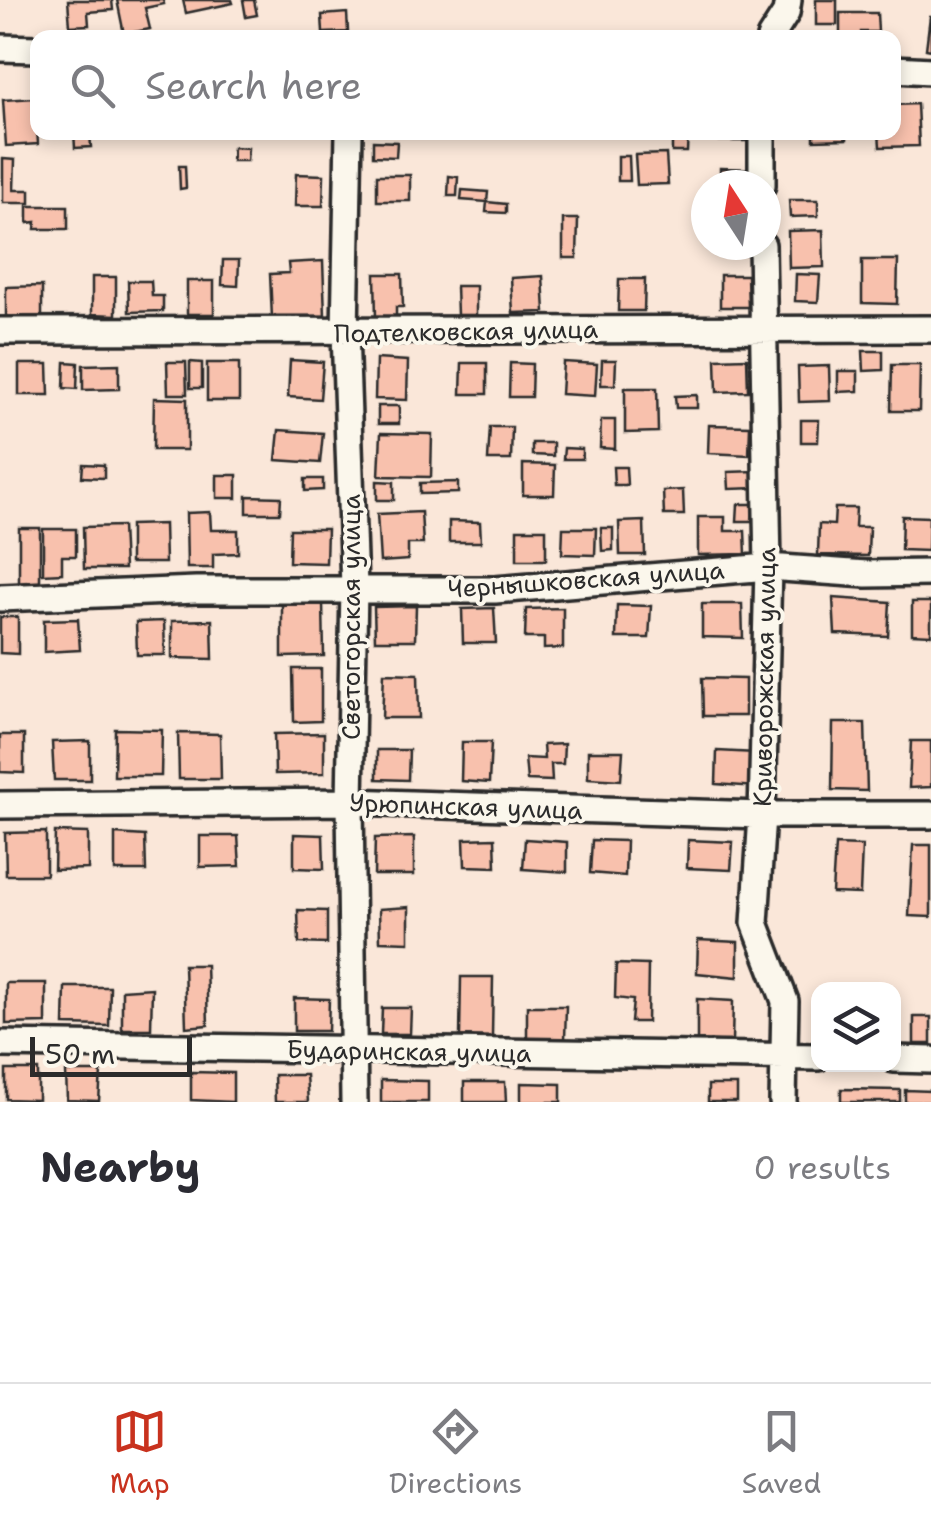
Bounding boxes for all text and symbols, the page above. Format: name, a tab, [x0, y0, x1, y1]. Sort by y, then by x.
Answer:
search box	[30, 30, 901, 140]
icon: search	[65, 58, 120, 113]
text: Search here	[145, 60, 362, 111]
north arrow	[691, 170, 781, 260]
street label: Подтелковская улица	[334, 312, 599, 350]
street label: Светогорская улица	[334, 493, 368, 740]
street label: Криворожская улица	[745, 546, 783, 807]
street label: Чернышковская улица	[446, 552, 726, 606]
street label: Урюпинская улица	[349, 785, 584, 827]
map controls	[811, 982, 901, 1072]
button: layers	[811, 982, 901, 1072]
scale bar	[30, 1032, 192, 1076]
street label: Бударинская улица	[286, 1032, 532, 1070]
text: 50 m	[45, 1035, 115, 1073]
text: Nearby	[40, 1139, 200, 1195]
text: 0 results	[754, 1146, 891, 1189]
tab: Map	[110, 1404, 170, 1502]
tab: Directions	[389, 1404, 522, 1502]
tab: Saved	[742, 1404, 821, 1502]

